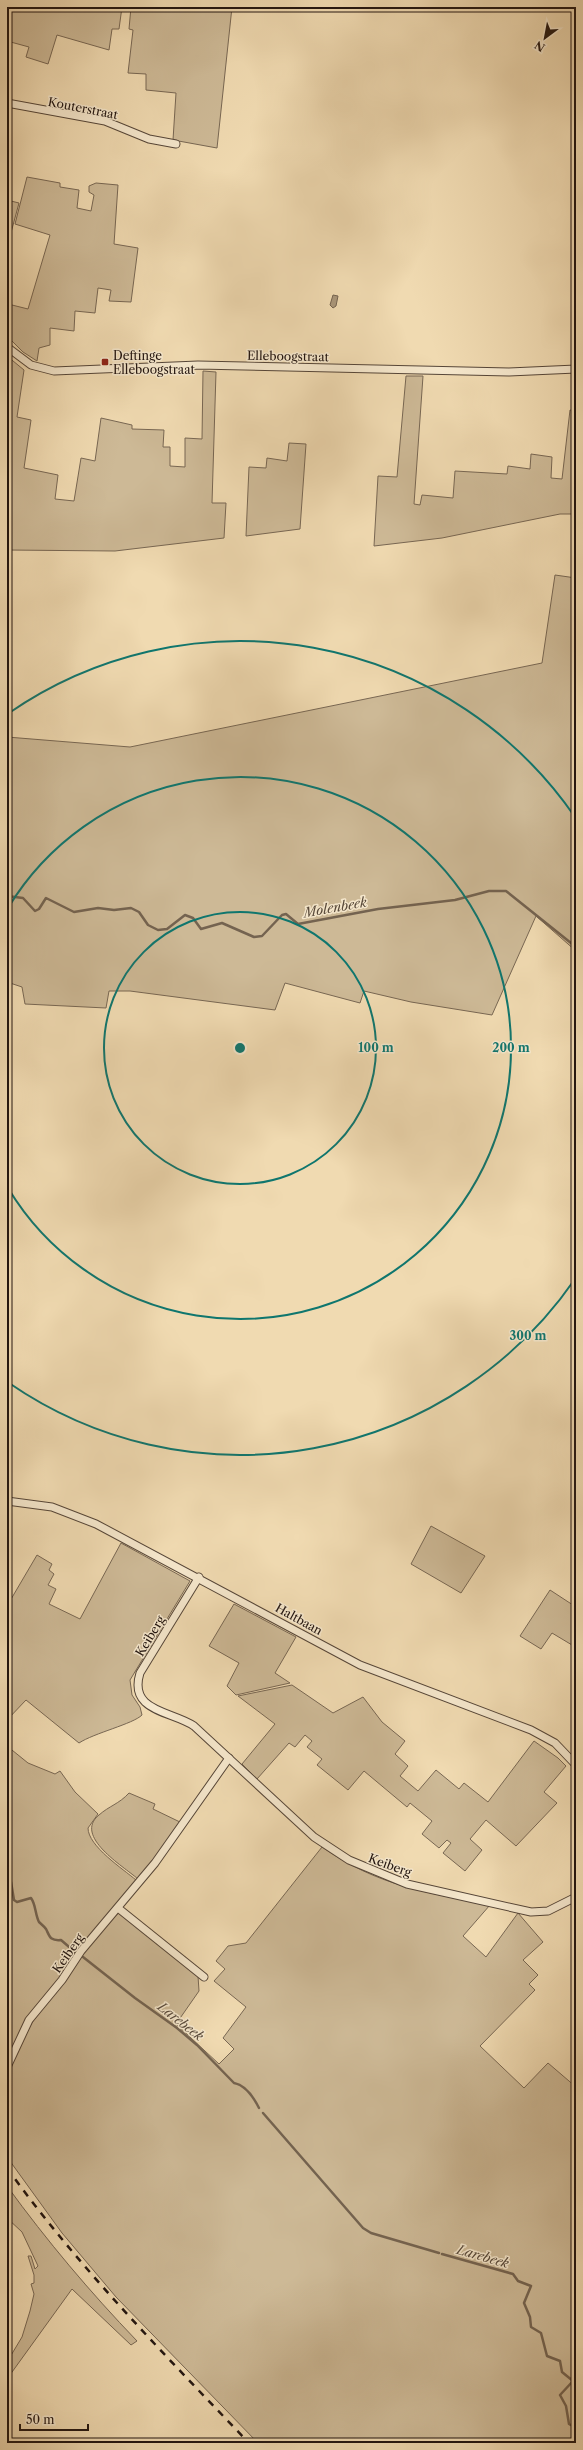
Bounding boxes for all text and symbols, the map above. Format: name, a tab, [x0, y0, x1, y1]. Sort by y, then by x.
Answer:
north arrow	[525, 18, 565, 58]
text: N	[532, 38, 547, 55]
street label: Kouterstraat	[47, 94, 120, 122]
place label: Deftinge Elleboogstraat	[113, 348, 195, 377]
street label: Elleboogstraat	[247, 348, 330, 364]
marker: Deftinge Elleboogstraat	[100, 357, 110, 367]
water label: Molenbeek	[300, 894, 368, 921]
text: 100 m	[358, 1040, 394, 1055]
text: 200 m	[492, 1040, 530, 1055]
centre of rings	[233, 1041, 247, 1055]
text: 300 m	[509, 1328, 547, 1343]
street label: Haltbaan	[273, 1600, 326, 1638]
street label: Keiberg	[132, 1612, 168, 1659]
street label: Keiberg	[366, 1850, 414, 1880]
street label: Keiberg	[49, 1930, 87, 1976]
water label: Larebeek	[154, 1998, 207, 2044]
water label: Larebeek	[454, 2241, 511, 2271]
scale bar	[20, 2406, 88, 2432]
text: 50 m	[26, 2412, 55, 2427]

